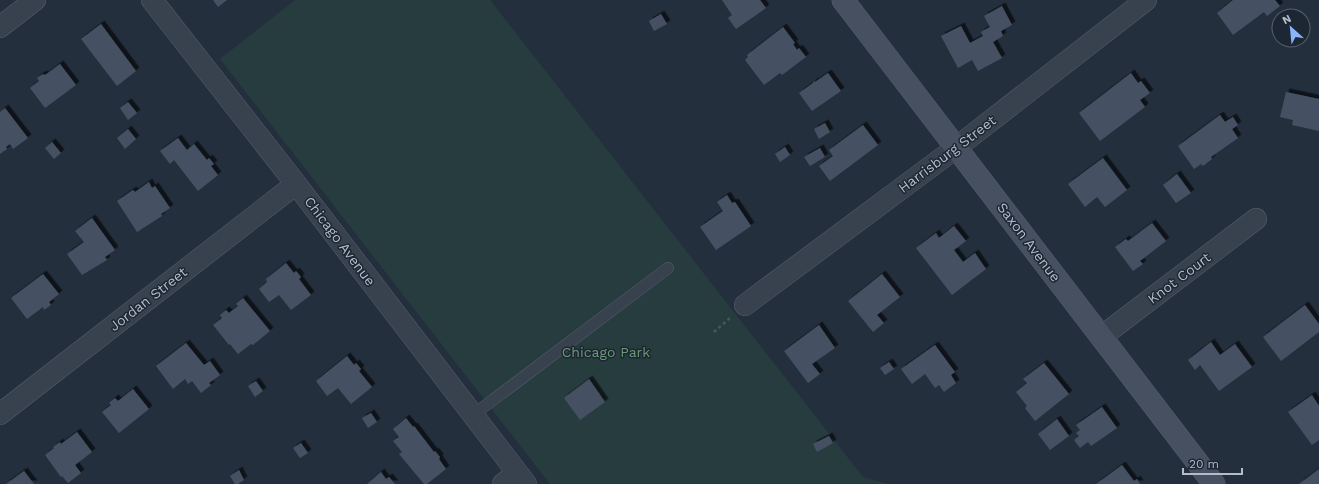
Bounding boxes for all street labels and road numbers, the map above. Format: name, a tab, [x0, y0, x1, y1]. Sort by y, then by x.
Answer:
street label: Harrisburg Street	[895, 112, 999, 196]
street label: Chicago Avenue	[301, 193, 379, 289]
street label: Saxon Avenue	[994, 199, 1064, 285]
street label: Knot Court	[1144, 249, 1214, 307]
street label: Jordan Street	[106, 264, 190, 334]

